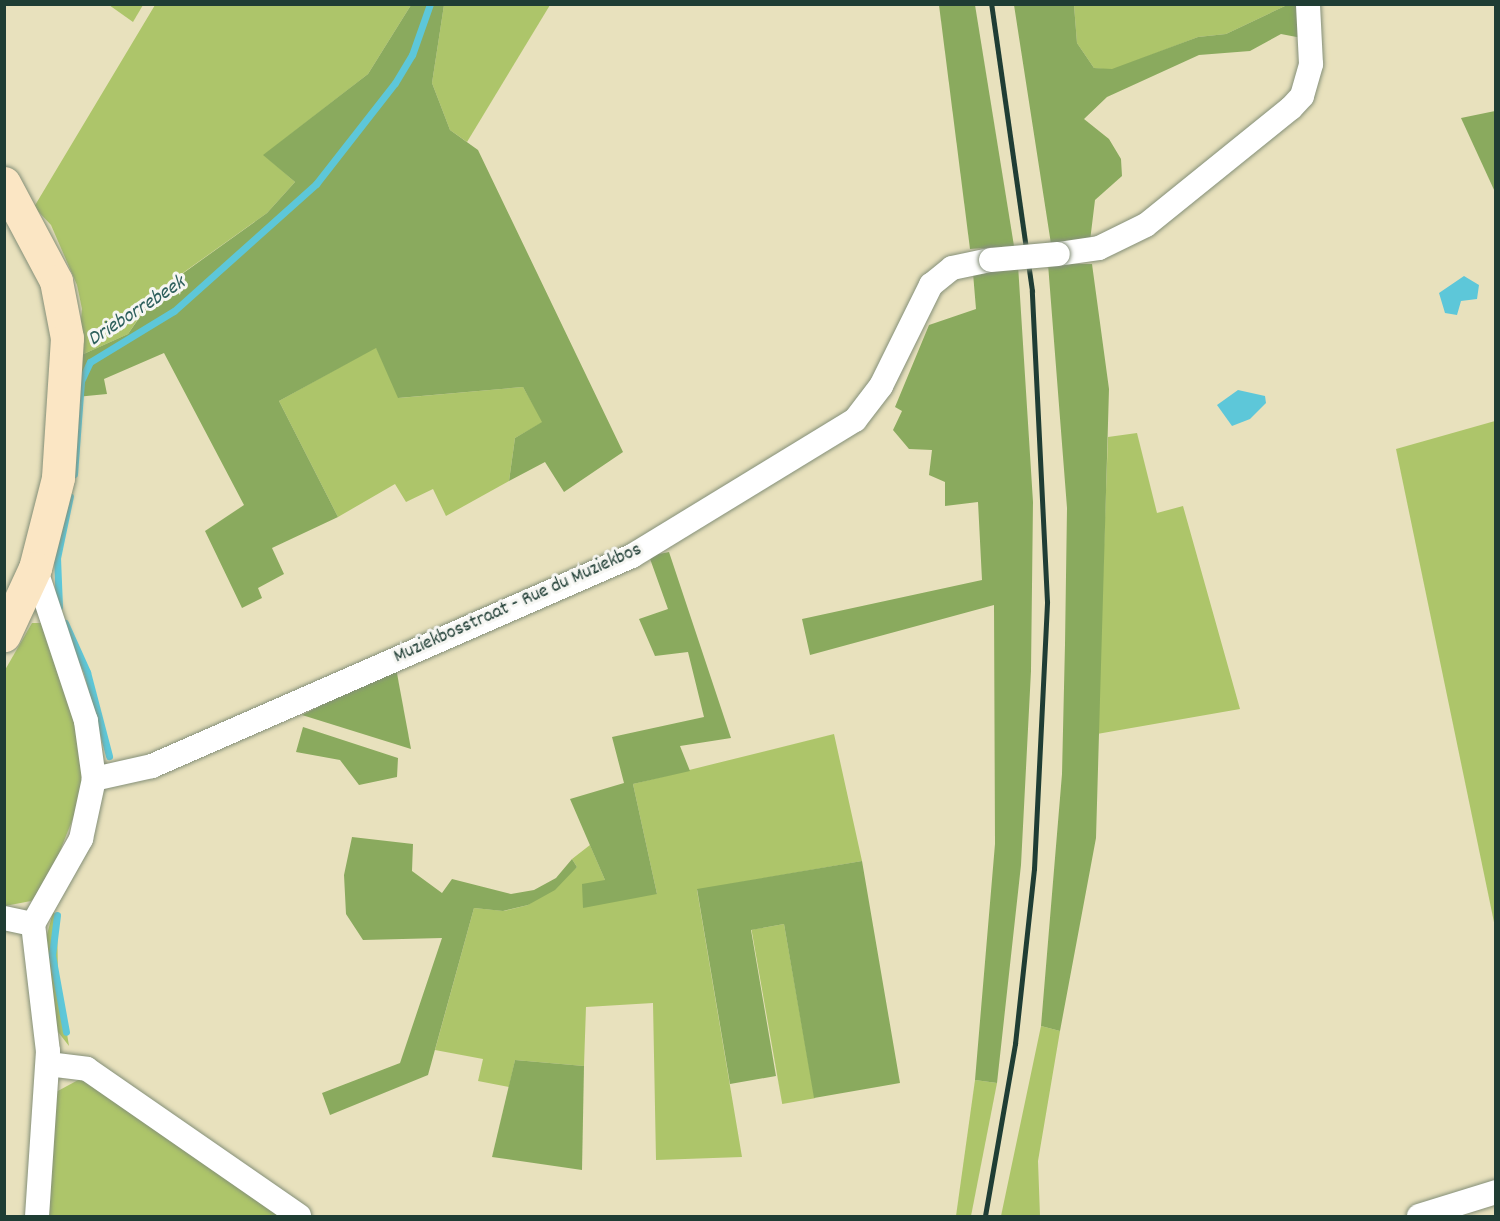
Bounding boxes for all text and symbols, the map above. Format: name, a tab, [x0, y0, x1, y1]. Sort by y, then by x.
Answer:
water label: Drieborrebeek	[84, 271, 190, 353]
street label: Muziekbosstraat - Rue du Muziekbos	[390, 538, 646, 670]

